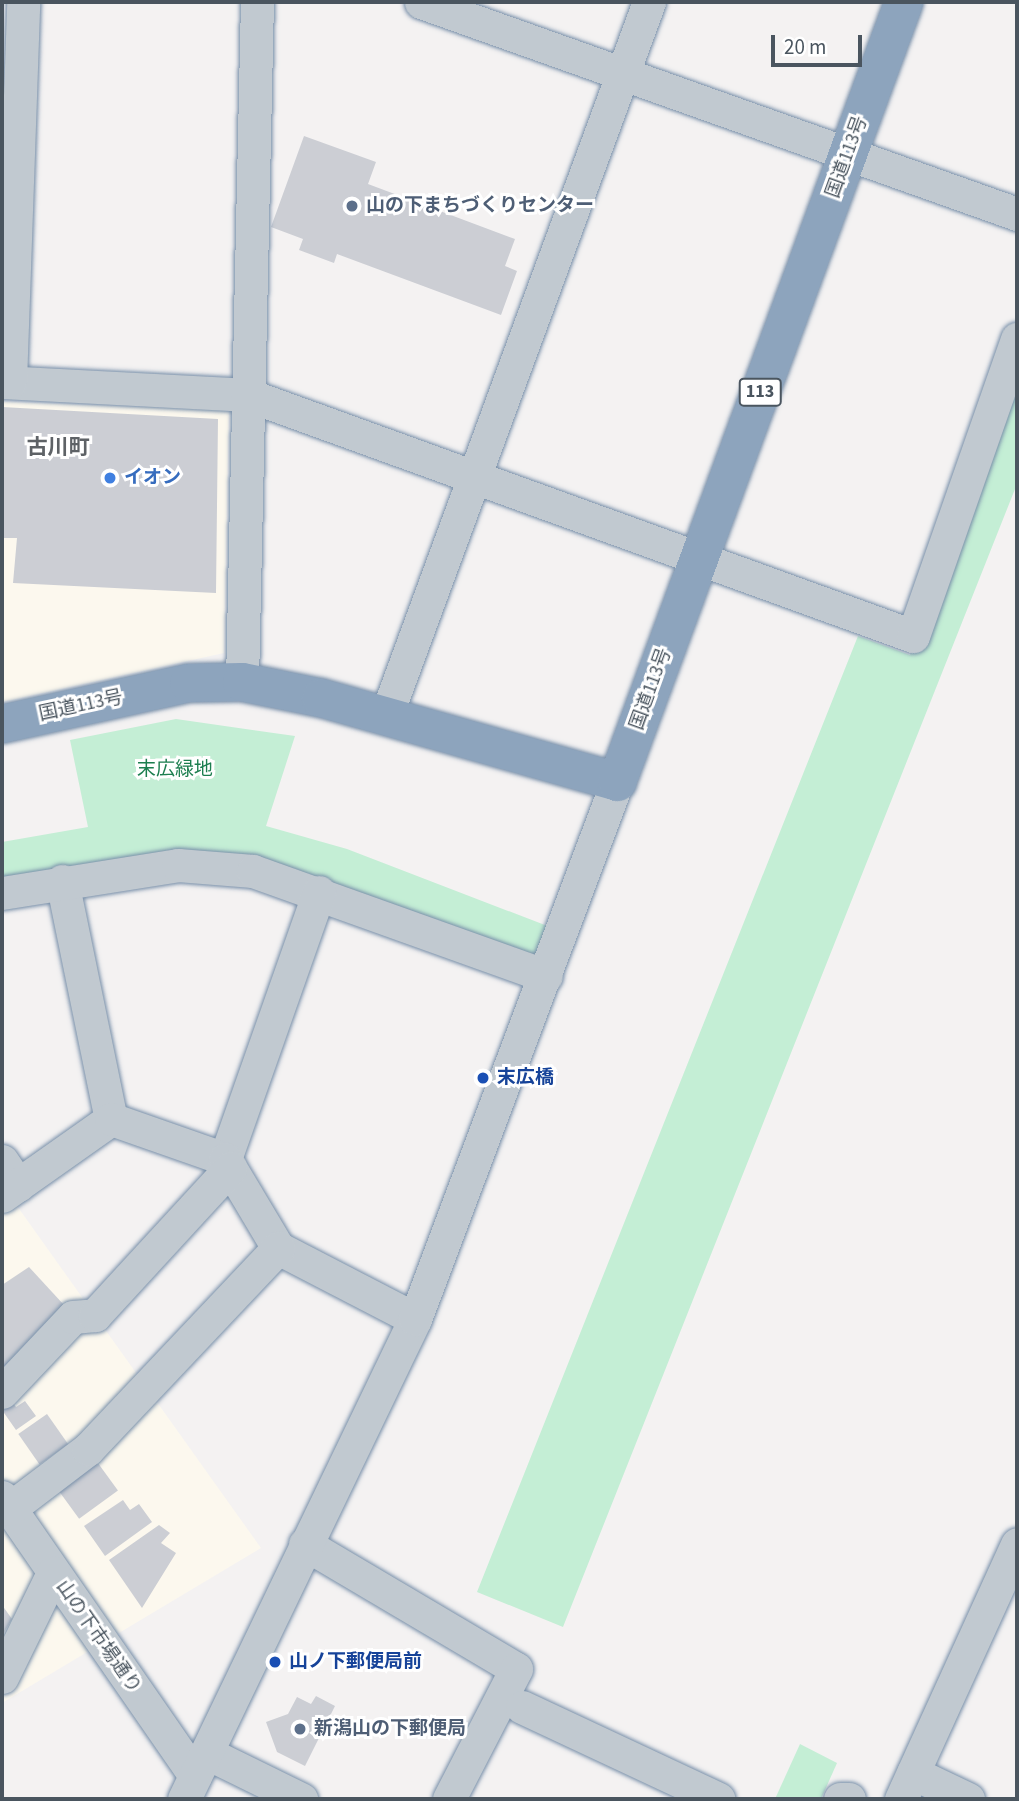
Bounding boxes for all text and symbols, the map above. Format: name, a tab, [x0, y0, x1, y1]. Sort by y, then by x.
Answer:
scale bar	[774, 21, 865, 65]
text: 20 m	[784, 32, 826, 62]
street label: 国道113号	[822, 113, 872, 201]
place label: 山の下まちづくりセンター	[366, 195, 594, 217]
marker: 山の下まちづくりセンター	[344, 198, 360, 214]
road number: 113	[737, 378, 783, 406]
district label: 古川町	[27, 434, 89, 460]
place label: イオン	[124, 467, 181, 489]
marker: イオン	[102, 470, 118, 486]
street label: 国道113号	[626, 645, 676, 733]
street label: 国道113号	[37, 686, 125, 726]
park label: 末広緑地	[137, 759, 213, 781]
place label: 末広橋	[497, 1067, 554, 1089]
marker: 末広橋	[475, 1070, 491, 1086]
street label: 山の下市場通り	[51, 1576, 145, 1698]
place label: 山ノ下郵便局前	[289, 1651, 422, 1673]
marker: 山ノ下郵便局前	[267, 1654, 283, 1670]
place label: 新潟山の下郵便局	[314, 1718, 466, 1740]
marker: 新潟山の下郵便局	[292, 1721, 308, 1737]

